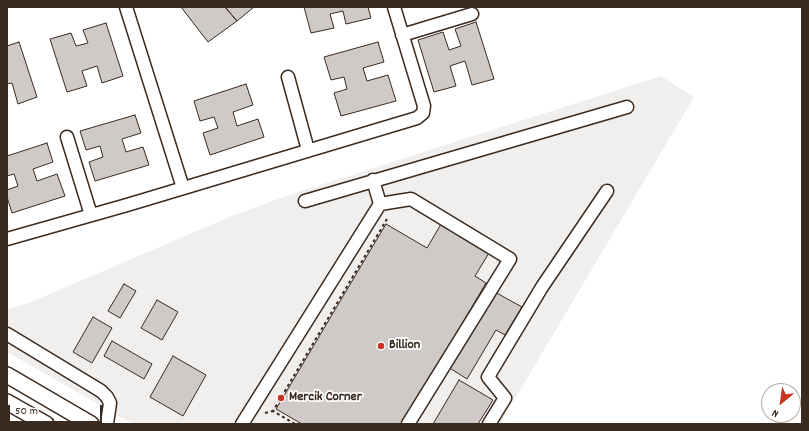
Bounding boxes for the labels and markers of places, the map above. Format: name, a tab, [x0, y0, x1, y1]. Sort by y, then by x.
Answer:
place label: Billion	[389, 338, 420, 354]
marker: Billion	[376, 341, 386, 351]
place label: Mercik Corner	[289, 390, 362, 406]
marker: Mercik Corner	[276, 393, 286, 403]

